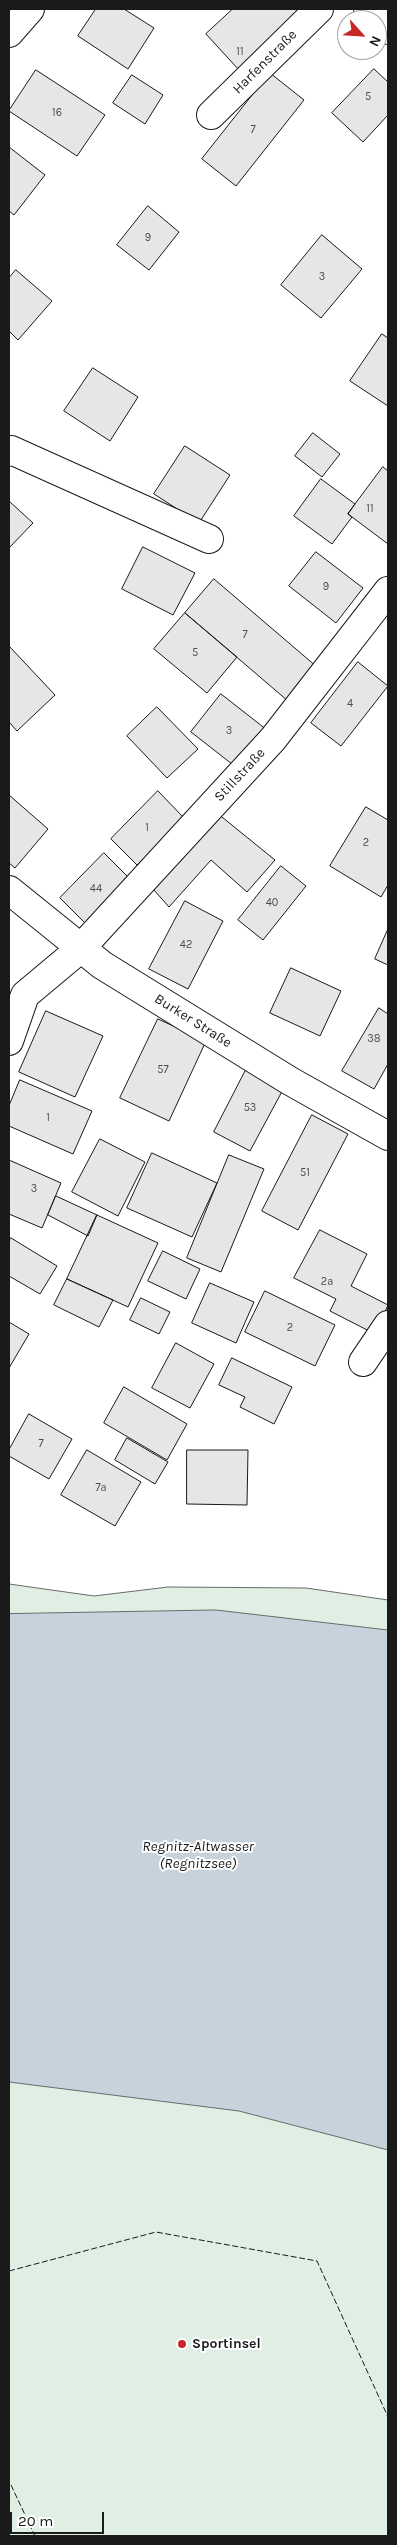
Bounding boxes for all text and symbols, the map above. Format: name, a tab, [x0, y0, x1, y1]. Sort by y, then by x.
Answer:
north arrow	[337, 10, 387, 60]
street label: Harfenstraße	[229, 26, 301, 98]
text: N	[365, 33, 385, 50]
house number: 11	[236, 45, 244, 59]
house number: 5	[365, 90, 371, 104]
house number: 16	[52, 106, 62, 120]
house number: 7	[250, 123, 256, 137]
house number: 9	[145, 231, 151, 245]
house number: 3	[319, 270, 325, 284]
house number: 11	[366, 502, 374, 516]
house number: 9	[323, 580, 329, 594]
house number: 7	[242, 628, 248, 642]
house number: 5	[192, 646, 198, 660]
house number: 4	[347, 697, 353, 711]
house number: 3	[226, 724, 232, 738]
street label: Stillstraße	[211, 745, 269, 805]
house number: 1	[145, 821, 149, 835]
house number: 2	[363, 836, 369, 850]
house number: 44	[90, 882, 102, 896]
house number: 40	[266, 896, 278, 910]
house number: 42	[180, 938, 192, 952]
street label: Burker Straße	[151, 991, 235, 1051]
house number: 38	[367, 1032, 381, 1046]
house number: 57	[157, 1063, 169, 1077]
house number: 53	[244, 1101, 256, 1115]
house number: 1	[46, 1111, 50, 1125]
house number: 51	[300, 1166, 310, 1180]
house number: 3	[31, 1182, 37, 1196]
house number: 2a	[321, 1275, 333, 1289]
house number: 2	[287, 1321, 293, 1335]
house number: 7	[38, 1437, 44, 1451]
house number: 7a	[95, 1481, 107, 1495]
water label: Regnitz-Altwasser (Regnitzsee)	[142, 1838, 254, 1873]
place label: Sportinsel	[192, 2336, 261, 2352]
marker: Sportinsel	[176, 2338, 188, 2350]
scale bar	[12, 2502, 106, 2534]
text: 20 m	[18, 2512, 53, 2530]

